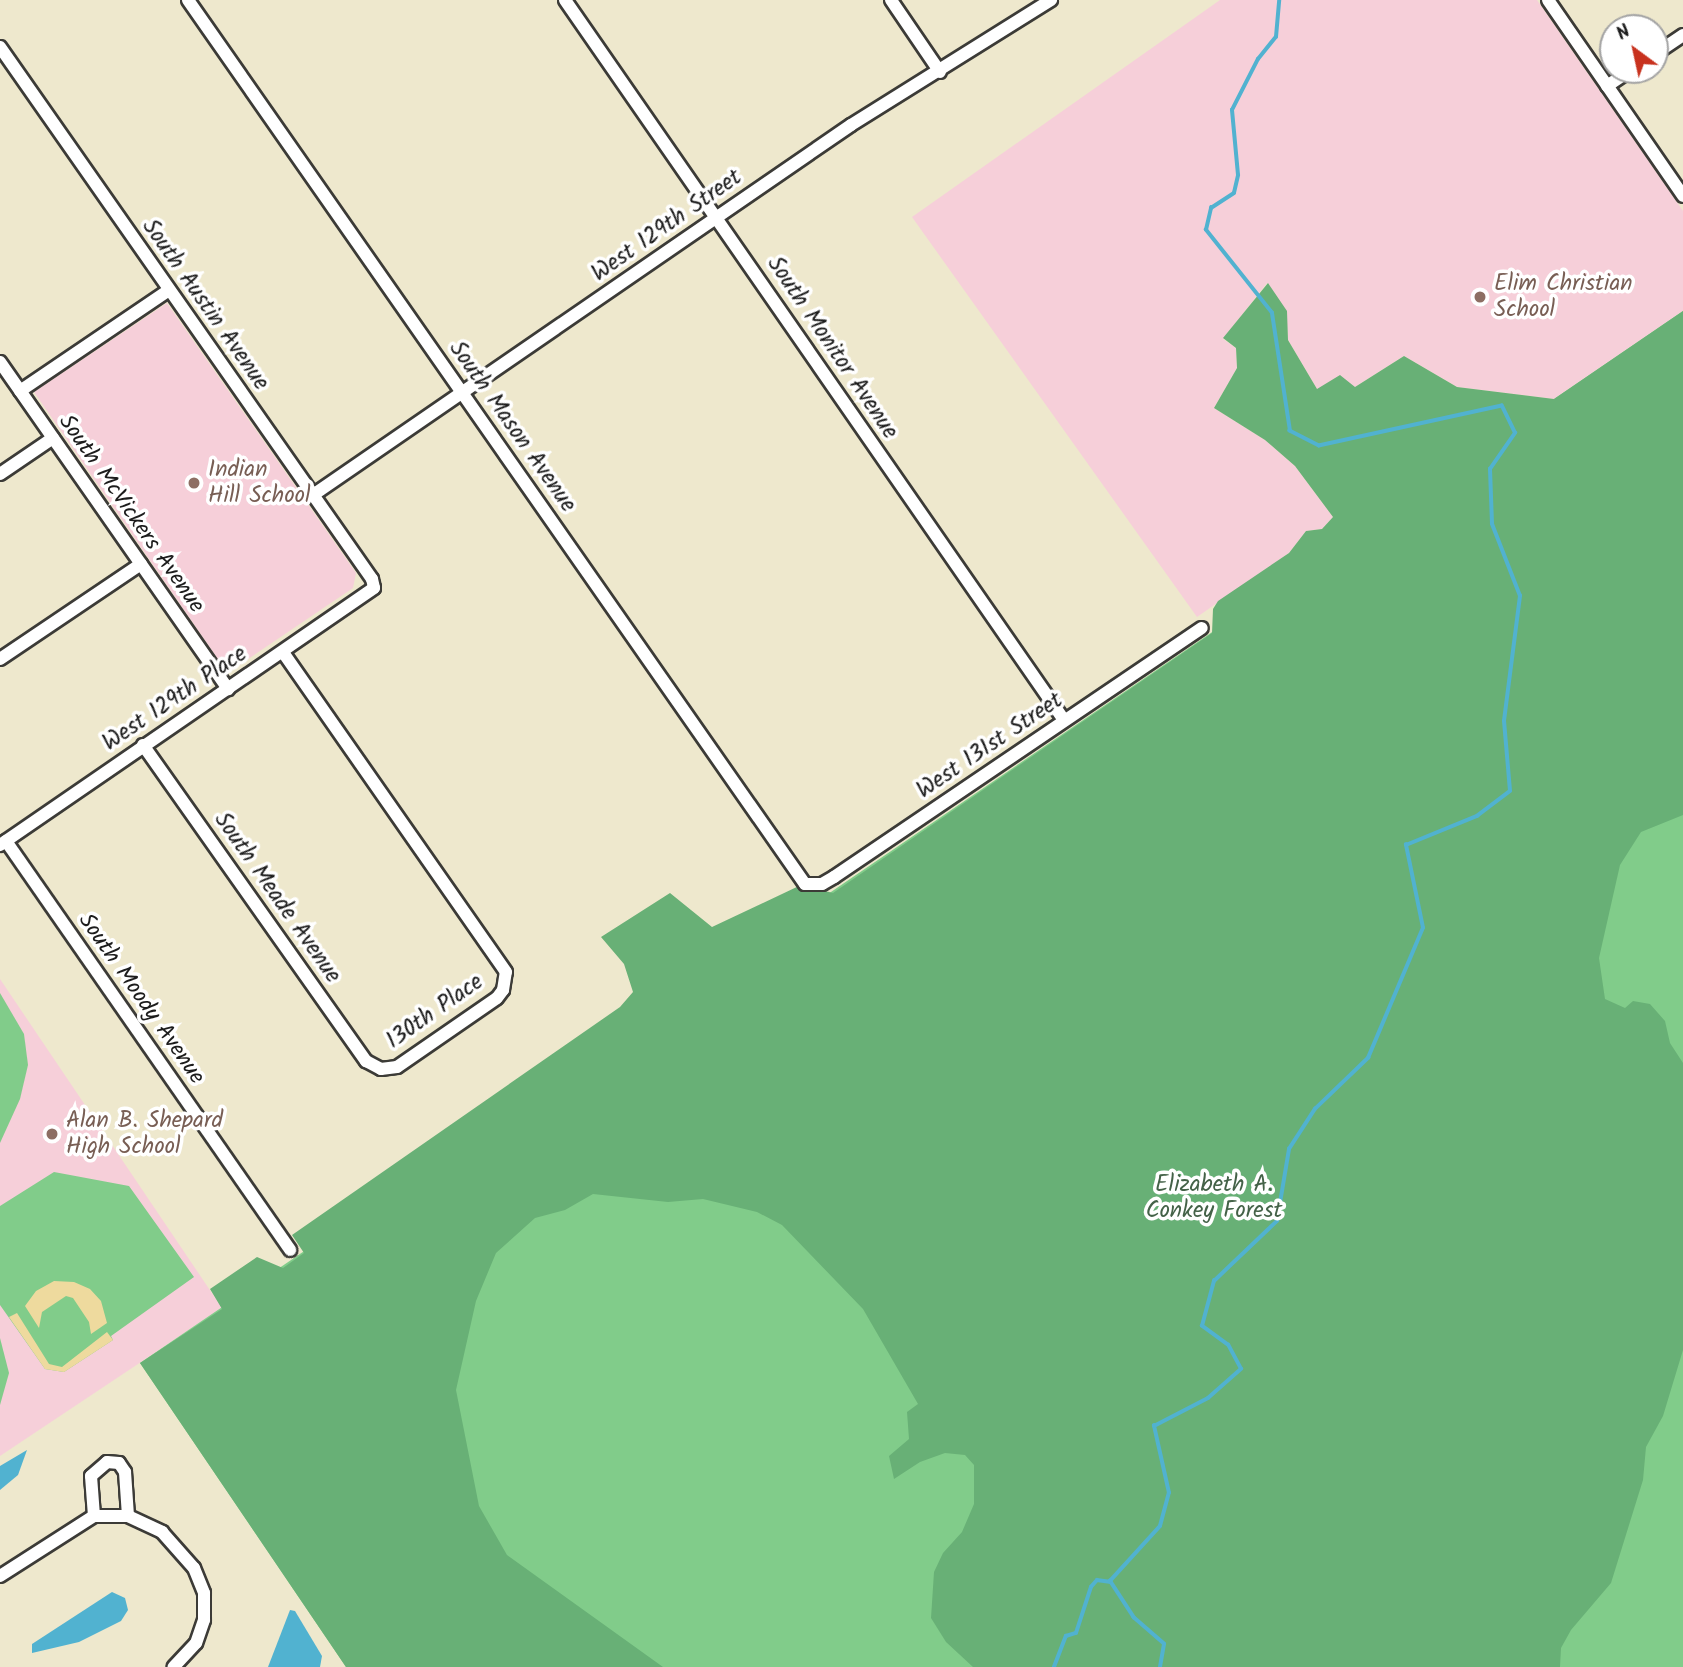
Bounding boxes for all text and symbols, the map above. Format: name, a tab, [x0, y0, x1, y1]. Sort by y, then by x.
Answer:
north arrow	[1599, 14, 1669, 84]
text: N	[1610, 17, 1637, 49]
street label: West 129th Street	[587, 164, 747, 288]
street label: South Austin Avenue	[136, 214, 274, 396]
street label: South Monitor Avenue	[761, 251, 903, 445]
place label: Elim Christian School	[1494, 270, 1633, 324]
marker: Elim Christian School	[1472, 289, 1488, 305]
street label: South Mason Avenue	[443, 336, 581, 518]
street label: South McVickers Avenue	[52, 409, 210, 619]
place label: Indian Hill School	[208, 456, 311, 510]
marker: Indian Hill School	[186, 475, 202, 491]
street label: West 129th Place	[98, 641, 252, 757]
street label: West 131st Street	[912, 687, 1068, 805]
street label: South Meade Avenue	[208, 807, 346, 989]
street label: South Moody Avenue	[72, 908, 210, 1090]
street label: 130th Place	[381, 969, 489, 1055]
place label: Alan B. Shepard High School	[66, 1107, 223, 1161]
marker: Alan B. Shepard High School	[44, 1126, 60, 1142]
park label: Elizabeth A. Conkey Forest	[1146, 1171, 1282, 1225]

